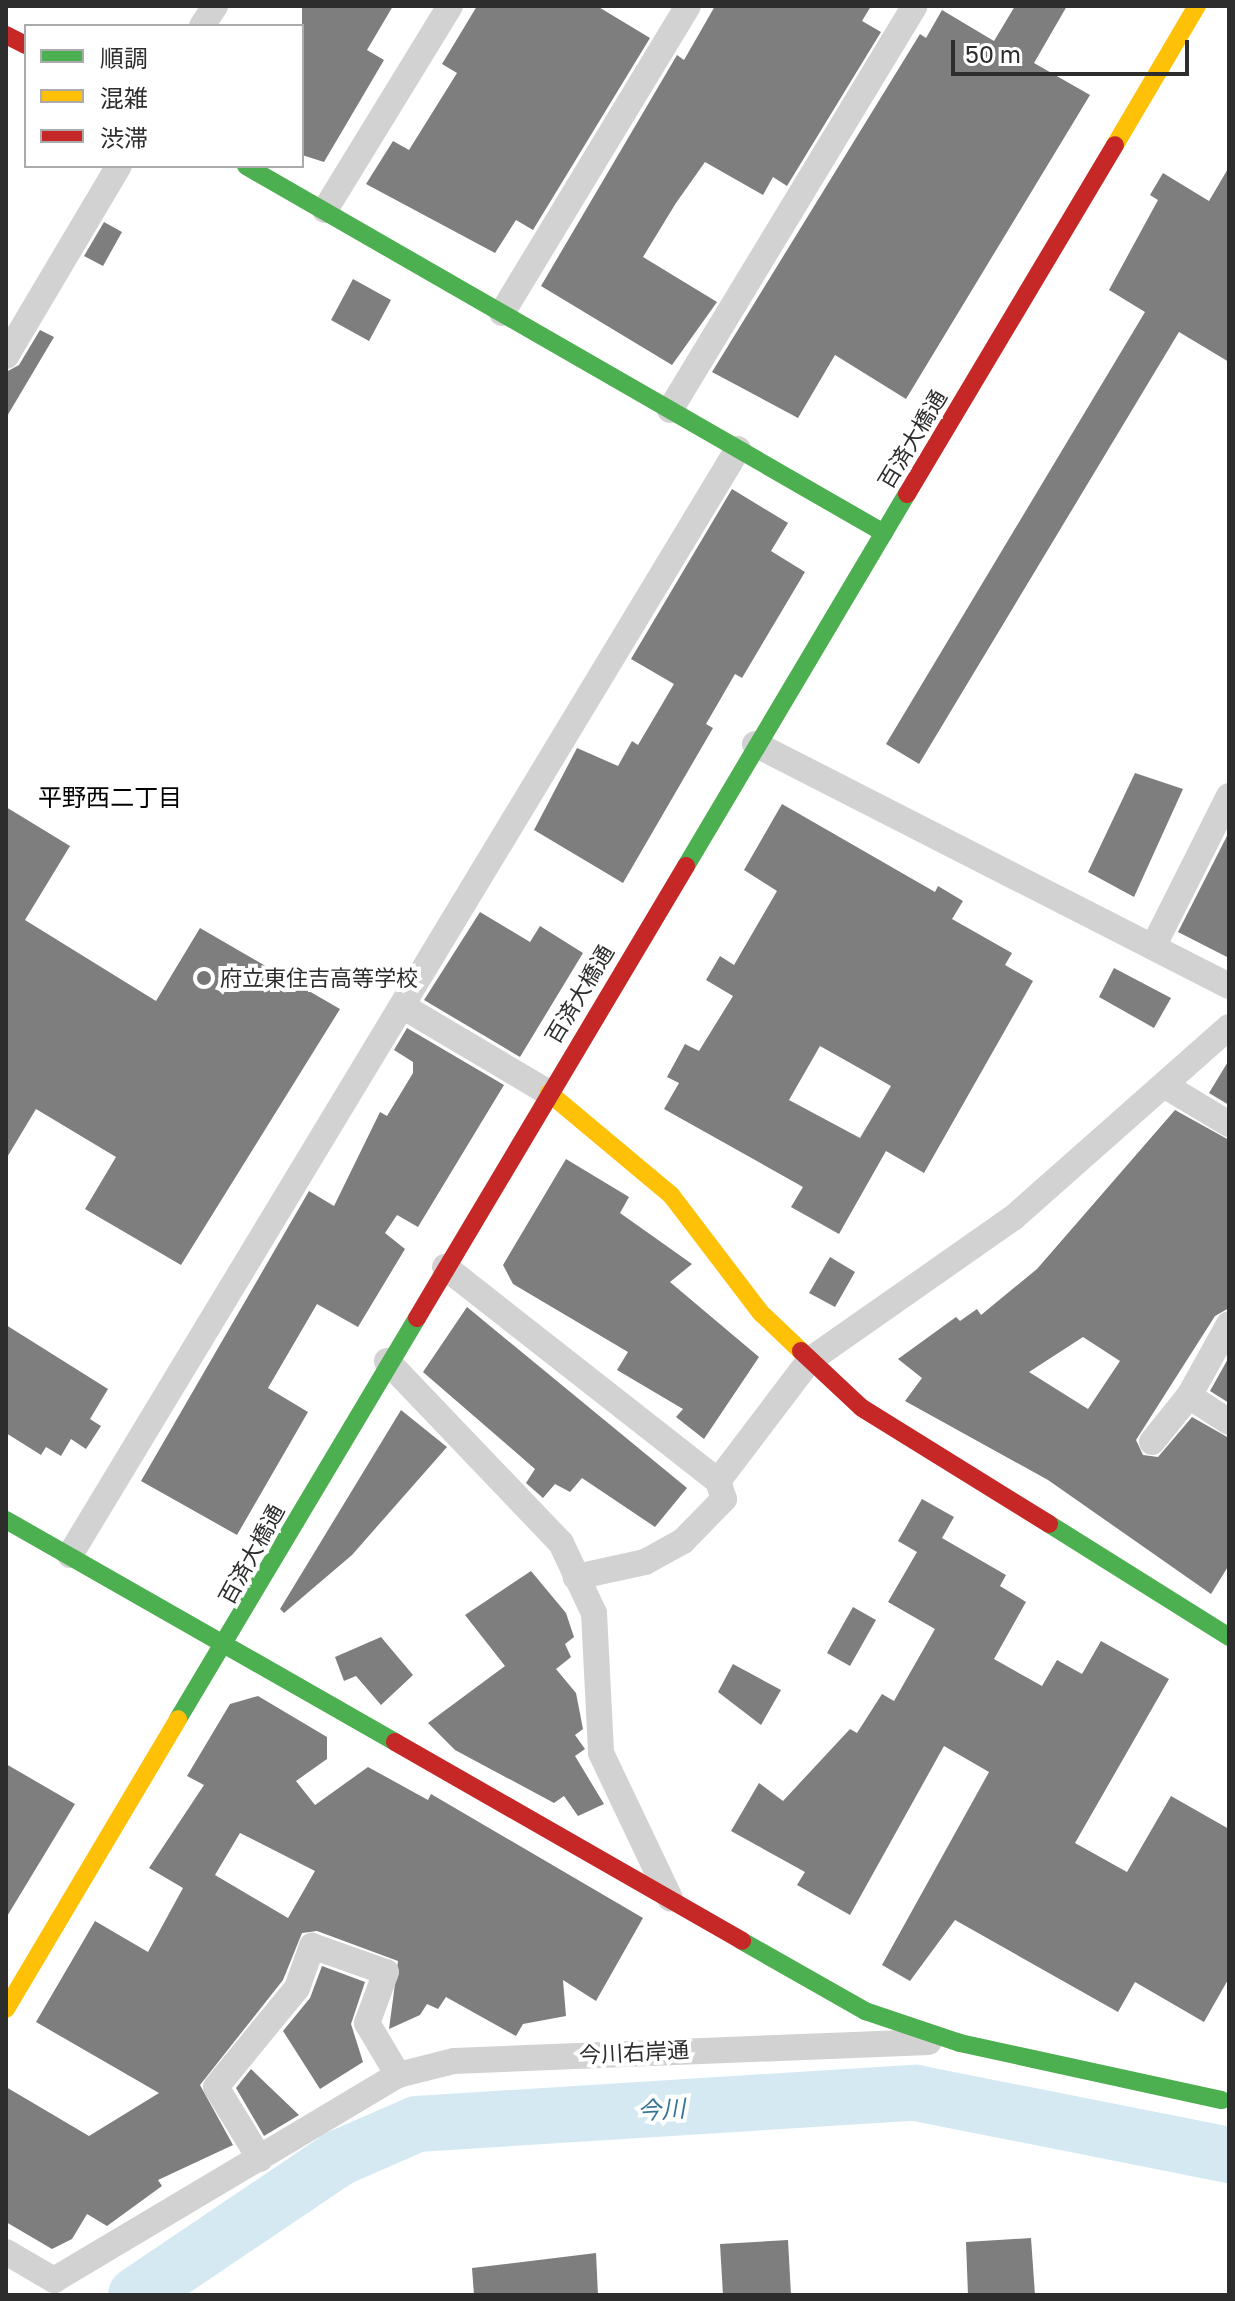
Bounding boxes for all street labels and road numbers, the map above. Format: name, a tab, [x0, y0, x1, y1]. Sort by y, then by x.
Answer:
street label: 百済大橋通	[872, 385, 952, 493]
street label: 百済大橋通	[539, 940, 619, 1048]
street label: 百済大橋通	[213, 1499, 289, 1609]
street label: 今川右岸通	[578, 2036, 690, 2068]

